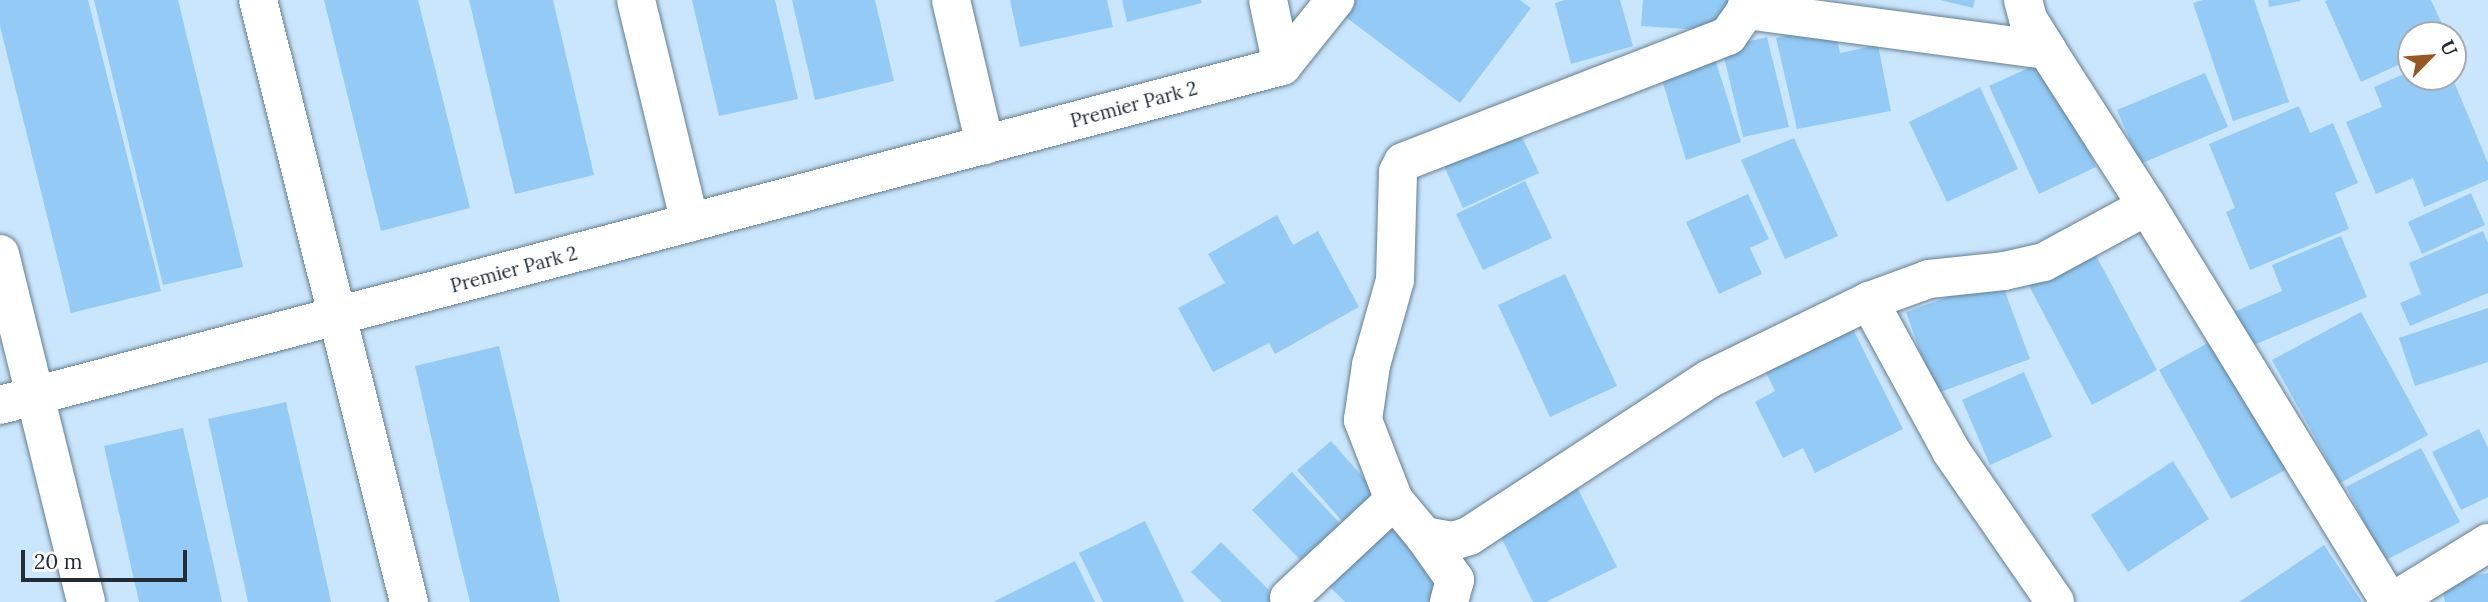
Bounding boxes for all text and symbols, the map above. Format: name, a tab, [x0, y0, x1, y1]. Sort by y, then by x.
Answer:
north arrow	[2397, 21, 2467, 91]
text: U	[2435, 36, 2463, 60]
street label: Premier Park 2	[1068, 77, 1200, 133]
street label: Premier Park 2	[448, 242, 580, 298]
scale bar	[24, 536, 191, 580]
text: 20 m	[34, 548, 83, 575]

